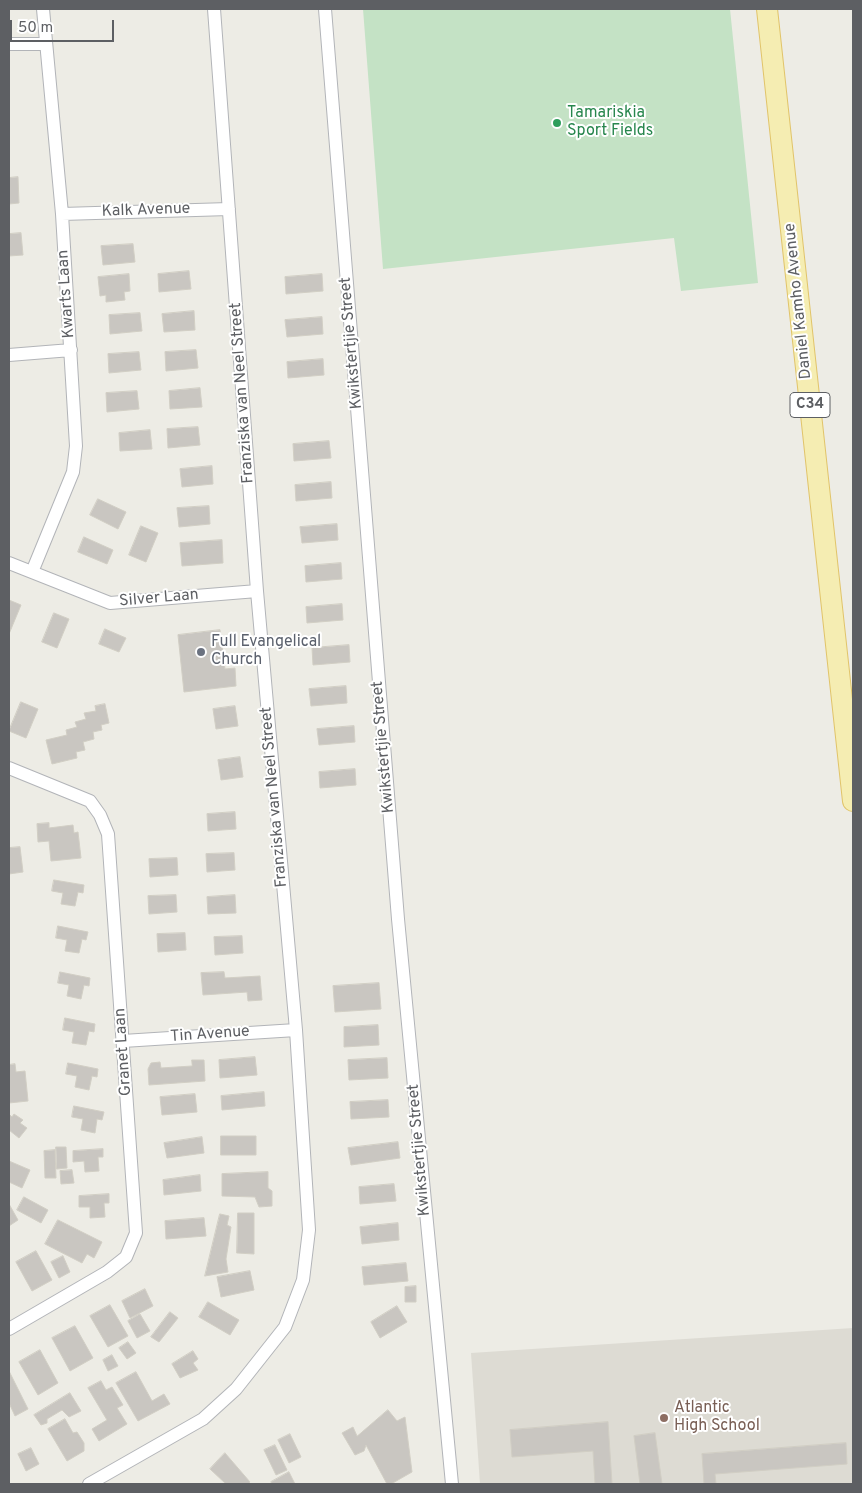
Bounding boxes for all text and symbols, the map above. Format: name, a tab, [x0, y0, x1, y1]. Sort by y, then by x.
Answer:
scale bar	[12, 10, 116, 42]
text: 50 m	[18, 19, 53, 38]
place label: Tamariskia Sport Fields	[567, 104, 653, 142]
marker: Tamariskia Sport Fields	[551, 117, 563, 129]
street label: Kalk Avenue	[101, 200, 191, 222]
street label: Daniel Kamho Avenue	[781, 222, 817, 380]
street label: Kwarts Laan	[54, 249, 80, 339]
street label: Kwikstertjie Street	[337, 276, 367, 410]
street label: Franziska van Neel Street	[227, 302, 259, 484]
road number: C34	[790, 392, 830, 418]
street label: Silver Laan	[118, 586, 200, 612]
place label: Full Evangelical Church	[211, 633, 321, 671]
marker: Full Evangelical Church	[195, 646, 207, 658]
street label: Kwikstertjie Street	[369, 680, 399, 814]
street label: Franziska van Neel Street	[258, 706, 292, 888]
street label: Granet Laan	[111, 1007, 137, 1097]
street label: Tin Avenue	[170, 1023, 250, 1047]
street label: Kwikstertjie Street	[405, 1083, 435, 1217]
place label: Atlantic High School	[674, 1399, 760, 1437]
marker: Atlantic High School	[658, 1412, 670, 1424]

